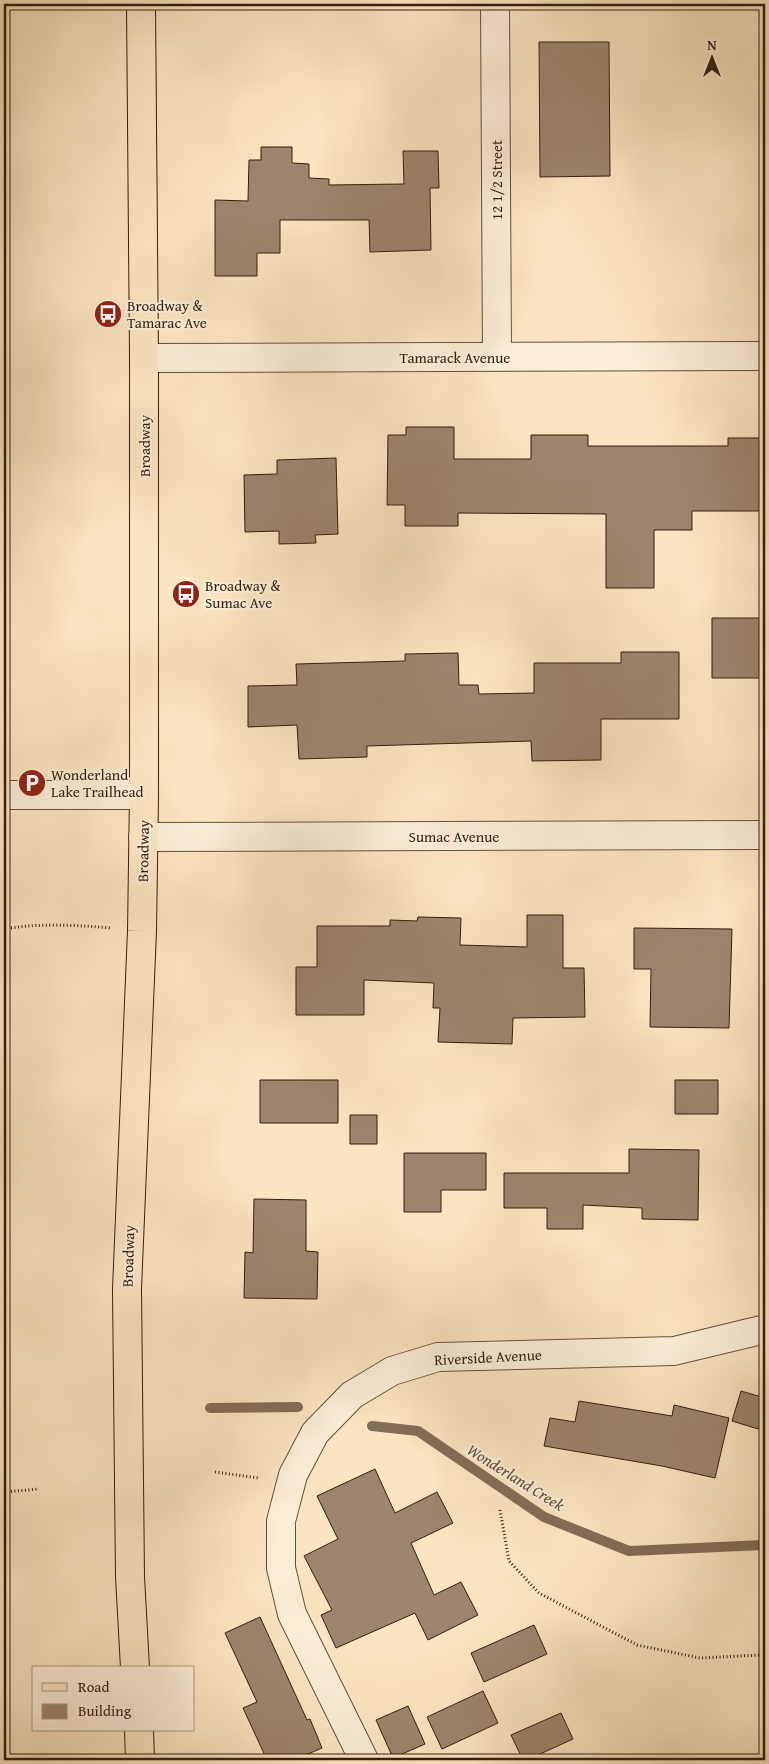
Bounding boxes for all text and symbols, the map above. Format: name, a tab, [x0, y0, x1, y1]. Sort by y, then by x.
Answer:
north arrow	[686, 32, 736, 82]
text: N	[707, 35, 717, 55]
street label: 12 1/2 Street	[486, 139, 507, 220]
place label: Broadway & Tamarac Ave	[127, 295, 207, 333]
bus stop icon: Broadway & Tamarac Ave	[93, 299, 123, 329]
street label: Tamarack Avenue	[400, 347, 510, 368]
street label: Broadway	[134, 414, 155, 477]
place label: Broadway & Sumac Ave	[205, 575, 281, 613]
bus stop icon: Broadway & Sumac Ave	[171, 579, 201, 609]
place label: Wonderland Lake Trailhead	[51, 764, 144, 802]
parking icon: Wonderland Lake Trailhead	[17, 768, 47, 798]
street label: Broadway	[132, 819, 154, 882]
street label: Sumac Avenue	[409, 826, 499, 847]
street label: Broadway	[116, 1224, 140, 1287]
street label: Riverside Avenue	[434, 1344, 542, 1370]
water label: Wonderland Creek	[463, 1437, 570, 1517]
legend	[32, 1666, 195, 1732]
text: Road	[78, 1676, 109, 1697]
text: Building	[78, 1700, 132, 1721]

